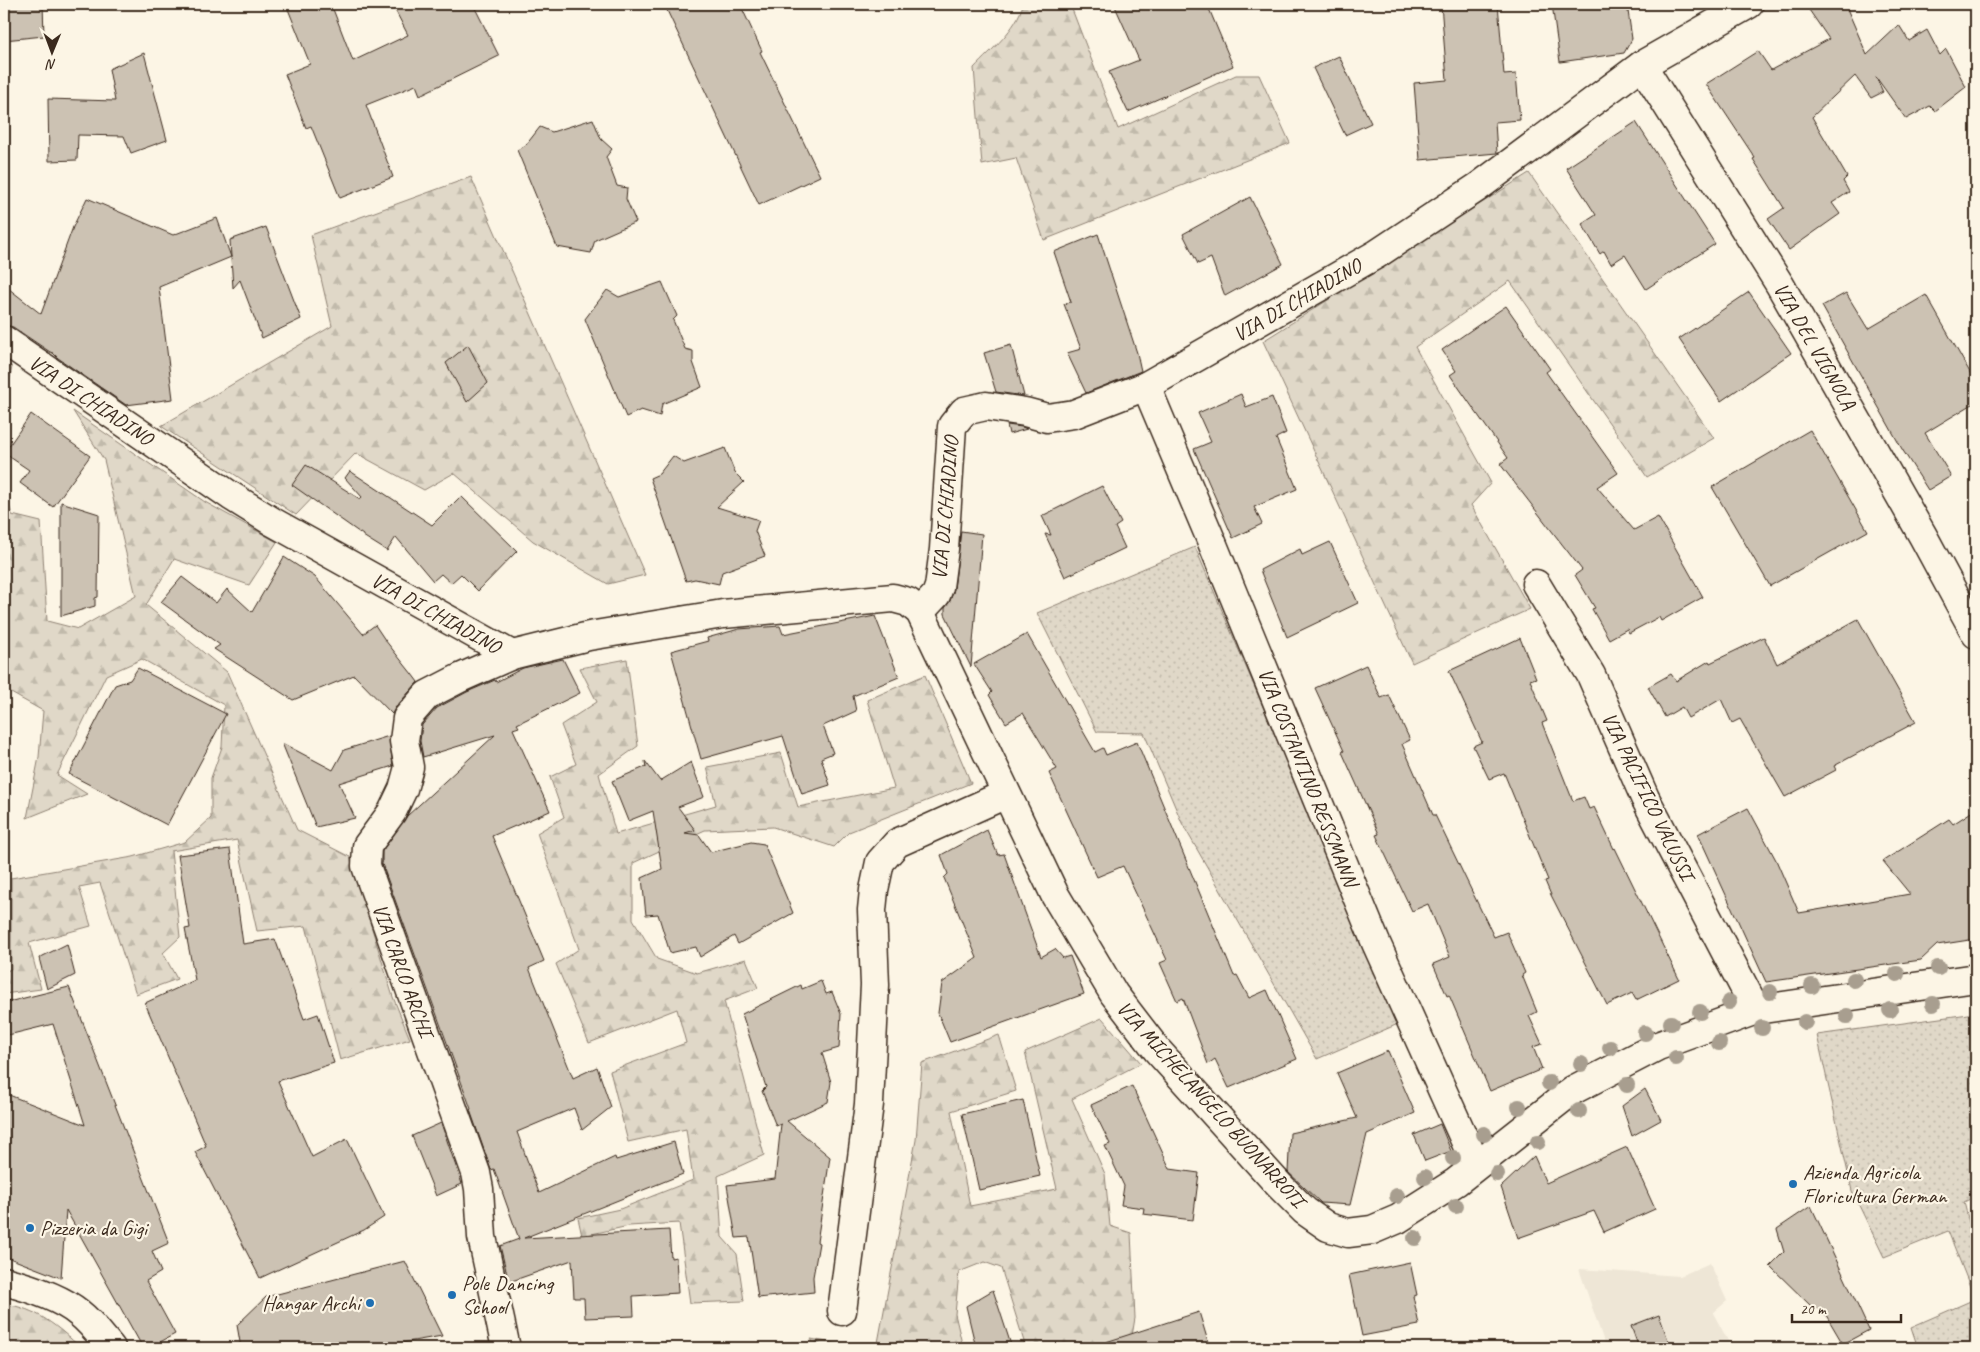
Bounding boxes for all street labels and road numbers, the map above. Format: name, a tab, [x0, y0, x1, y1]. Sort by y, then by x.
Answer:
street label: VIA DI CHIADINO	[1228, 252, 1368, 347]
street label: VIA DEL VIGNOLA	[1768, 278, 1862, 415]
street label: VIA DI CHIADINO	[24, 349, 160, 452]
street label: VIA DI CHIADINO	[926, 433, 964, 581]
street label: VIA DI CHIADINO	[367, 567, 507, 660]
street label: VIA COSTANTINO RESSMANN	[1252, 664, 1365, 893]
street label: VIA PACIFICO VALUSSI	[1596, 708, 1702, 888]
street label: VIA CARLO ARCHI	[367, 900, 441, 1044]
street label: VIA MICHELANGELO BUONARROTI	[1111, 995, 1314, 1216]

